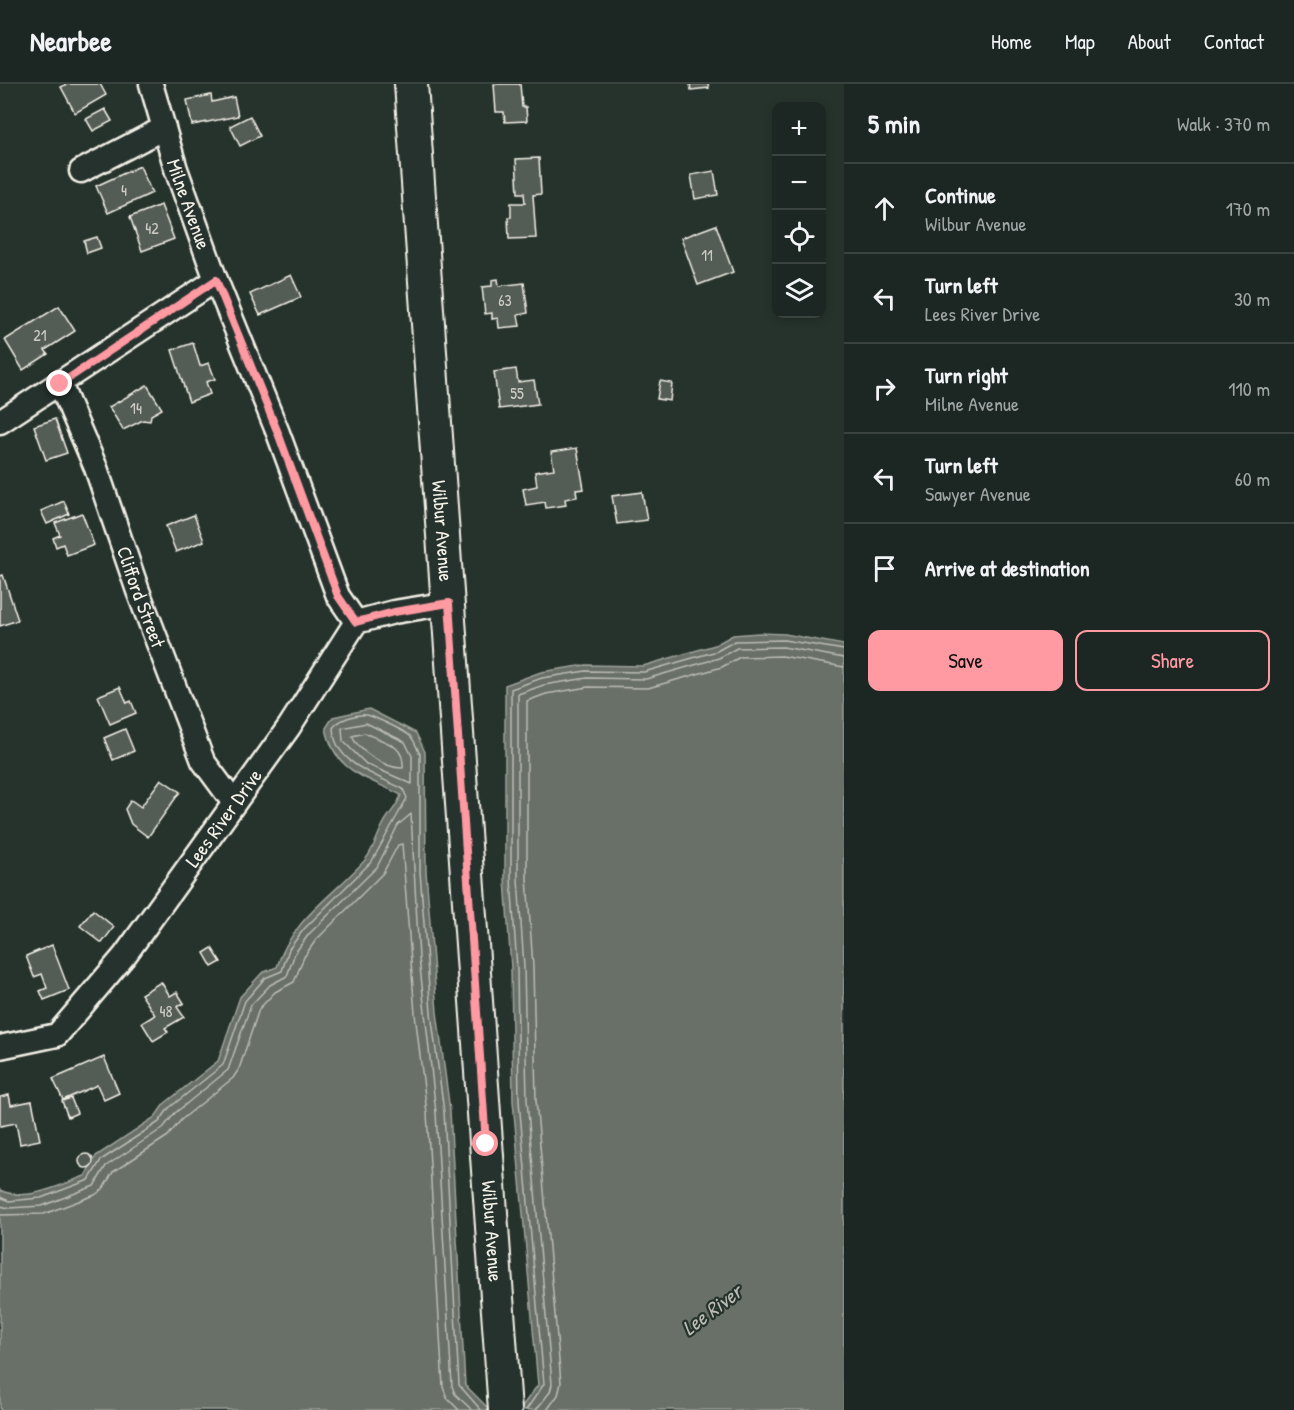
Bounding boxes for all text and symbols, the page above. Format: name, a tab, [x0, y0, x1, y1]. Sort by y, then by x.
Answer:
text: Nearbee	[30, 22, 112, 60]
text: Home	[991, 27, 1032, 56]
text: Map	[1065, 27, 1095, 56]
text: About	[1128, 27, 1171, 56]
text: Contact	[1204, 27, 1264, 56]
map controls	[772, 102, 826, 318]
button: +	[772, 102, 826, 156]
text: 5 min	[868, 106, 920, 141]
text: Walk · 370 m	[1177, 110, 1270, 137]
street label: Milne Avenue	[161, 156, 218, 253]
button: −	[772, 156, 826, 210]
house number: 4	[121, 179, 127, 201]
text: Continue	[925, 180, 996, 210]
icon: ahead	[868, 192, 901, 225]
text: 170 m	[1226, 195, 1270, 222]
button: locate	[772, 210, 826, 264]
text: Wilbur Avenue	[925, 210, 1026, 237]
house number: 42	[145, 217, 159, 239]
house number: 11	[701, 244, 713, 266]
button: layers	[772, 264, 826, 318]
text: Turn left	[925, 270, 998, 300]
icon: left	[868, 282, 901, 315]
text: 30 m	[1234, 285, 1270, 312]
house number: 63	[498, 289, 512, 311]
text: Lees River Drive	[925, 300, 1040, 327]
house number: 21	[33, 324, 47, 346]
text: Turn right	[925, 360, 1008, 390]
route end	[46, 370, 72, 396]
icon: right	[868, 372, 901, 405]
text: 110 m	[1228, 375, 1270, 402]
house number: 55	[510, 382, 524, 404]
text: Milne Avenue	[925, 390, 1019, 417]
house number: 14	[130, 397, 142, 419]
text: Turn left	[925, 450, 998, 480]
icon: left	[868, 462, 901, 495]
text: 60 m	[1235, 465, 1270, 492]
street label: Wilbur Avenue	[426, 479, 460, 582]
text: Sawyer Avenue	[925, 480, 1031, 507]
street label: Clifford Street	[111, 543, 173, 652]
icon: arrive	[868, 552, 901, 585]
text: Arrive at destination	[925, 553, 1090, 583]
button: Save	[868, 630, 1063, 691]
button: Share	[1075, 630, 1270, 691]
street label: Lees River Drive	[179, 763, 268, 872]
house number: 48	[160, 1000, 173, 1022]
route start	[472, 1130, 498, 1156]
street label: Wilbur Avenue	[476, 1180, 510, 1283]
water label: Lee River	[676, 1276, 750, 1342]

